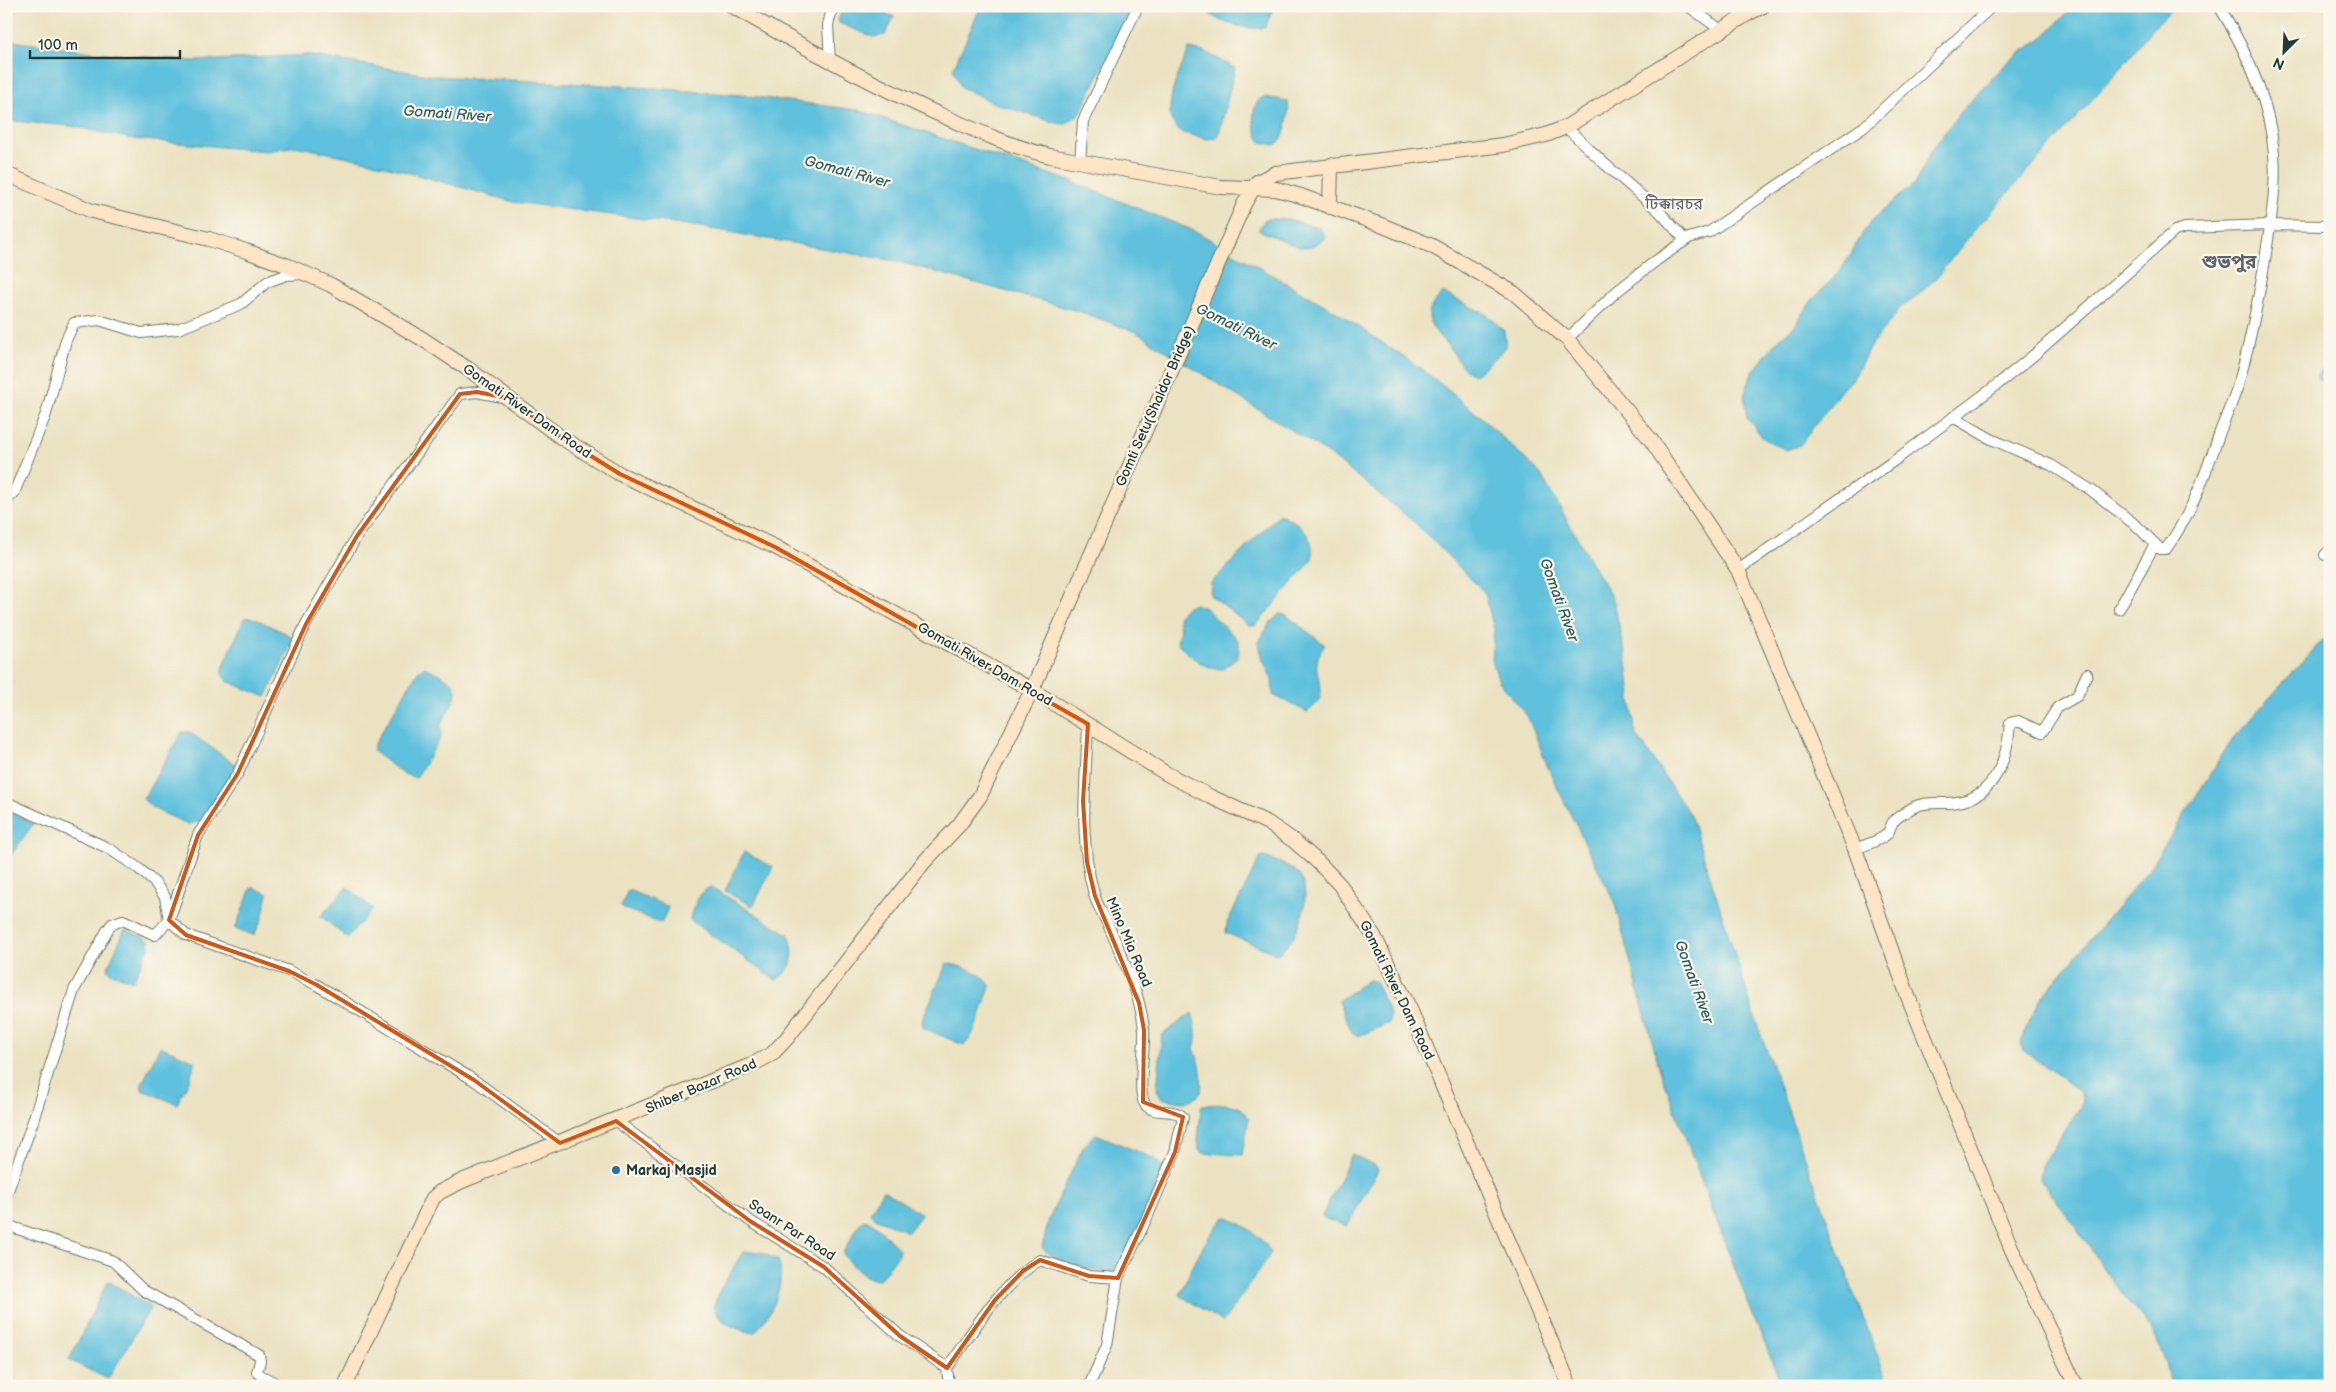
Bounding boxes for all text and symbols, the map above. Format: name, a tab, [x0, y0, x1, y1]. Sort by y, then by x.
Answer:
scale bar	[30, 28, 180, 60]
north arrow	[2258, 28, 2308, 78]
text: 100 m	[38, 36, 78, 55]
text: N	[2271, 54, 2287, 73]
water label: Gomati River	[403, 101, 493, 127]
water label: Gomati River	[802, 152, 893, 193]
district label: টিক্কারচর	[1644, 194, 1703, 214]
district label: শুভপুর	[2202, 251, 2257, 274]
water label: Gomati River	[1193, 299, 1281, 355]
street label: Gomti Setu(Shaldor Bridge)	[1112, 323, 1198, 489]
street label: Gomati River Dam Road	[459, 360, 595, 462]
water label: Gomati River	[1535, 556, 1583, 646]
street label: Gomati River Dam Road	[915, 618, 1055, 710]
street label: Mino Mia Road	[1102, 895, 1156, 989]
street label: Gomati River Dam Road	[1356, 918, 1438, 1062]
water label: Gomati River	[1670, 938, 1718, 1028]
street label: Shiber Bazar Road	[643, 1055, 759, 1117]
place label: Markaj Masjid	[626, 1162, 717, 1179]
marker: Markaj Masjid	[610, 1164, 622, 1176]
street label: Soanr Par Road	[745, 1196, 839, 1264]

